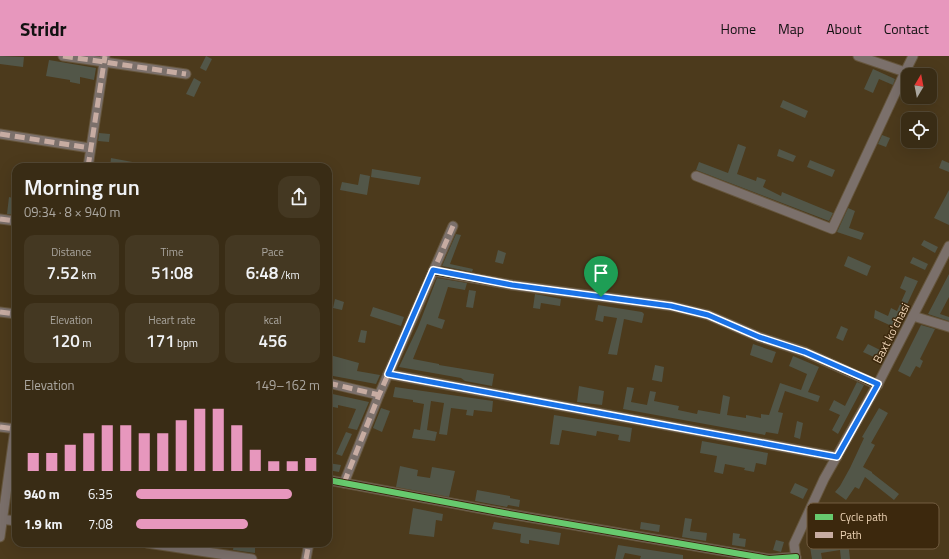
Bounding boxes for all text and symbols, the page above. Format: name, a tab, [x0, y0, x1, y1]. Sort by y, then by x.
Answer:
text: Stridr	[20, 14, 67, 43]
text: Home	[721, 18, 756, 39]
text: Map	[778, 18, 804, 39]
text: About	[826, 18, 862, 39]
text: Contact	[884, 18, 929, 39]
north arrow	[901, 68, 937, 104]
map controls	[901, 68, 937, 148]
button: locate	[901, 112, 937, 148]
text: Morning run	[24, 170, 140, 204]
button: share	[278, 176, 320, 218]
text: 09:34 · 8 × 940 m	[24, 202, 120, 222]
text: Distance	[51, 244, 91, 260]
text: Time	[161, 244, 183, 260]
text: Pace	[262, 244, 284, 260]
pin	[584, 256, 618, 297]
text: 7.52	[47, 260, 79, 286]
text: 51:08	[151, 260, 193, 286]
text: 6:48	[246, 260, 278, 286]
icon: arrive	[590, 262, 612, 284]
text: km	[79, 267, 96, 283]
text: /km	[278, 267, 300, 283]
street label: Baxt ko'chasi	[868, 299, 914, 367]
text: Elevation	[50, 312, 93, 328]
text: Heart rate	[148, 312, 196, 328]
text: kcal	[264, 312, 282, 328]
text: 120	[51, 328, 80, 354]
text: 171	[146, 328, 175, 354]
text: 456	[258, 328, 287, 354]
text: m	[80, 335, 91, 351]
text: bpm	[175, 335, 198, 351]
text: Elevation	[24, 375, 75, 395]
text: 149–162 m	[254, 375, 320, 395]
text: 940 m	[24, 484, 60, 504]
text: 6:35	[88, 484, 113, 504]
legend	[807, 503, 939, 549]
text: Cycle path	[840, 509, 888, 525]
text: 1.9 km	[24, 514, 62, 534]
text: 7:08	[88, 514, 113, 534]
text: Path	[840, 527, 862, 543]

